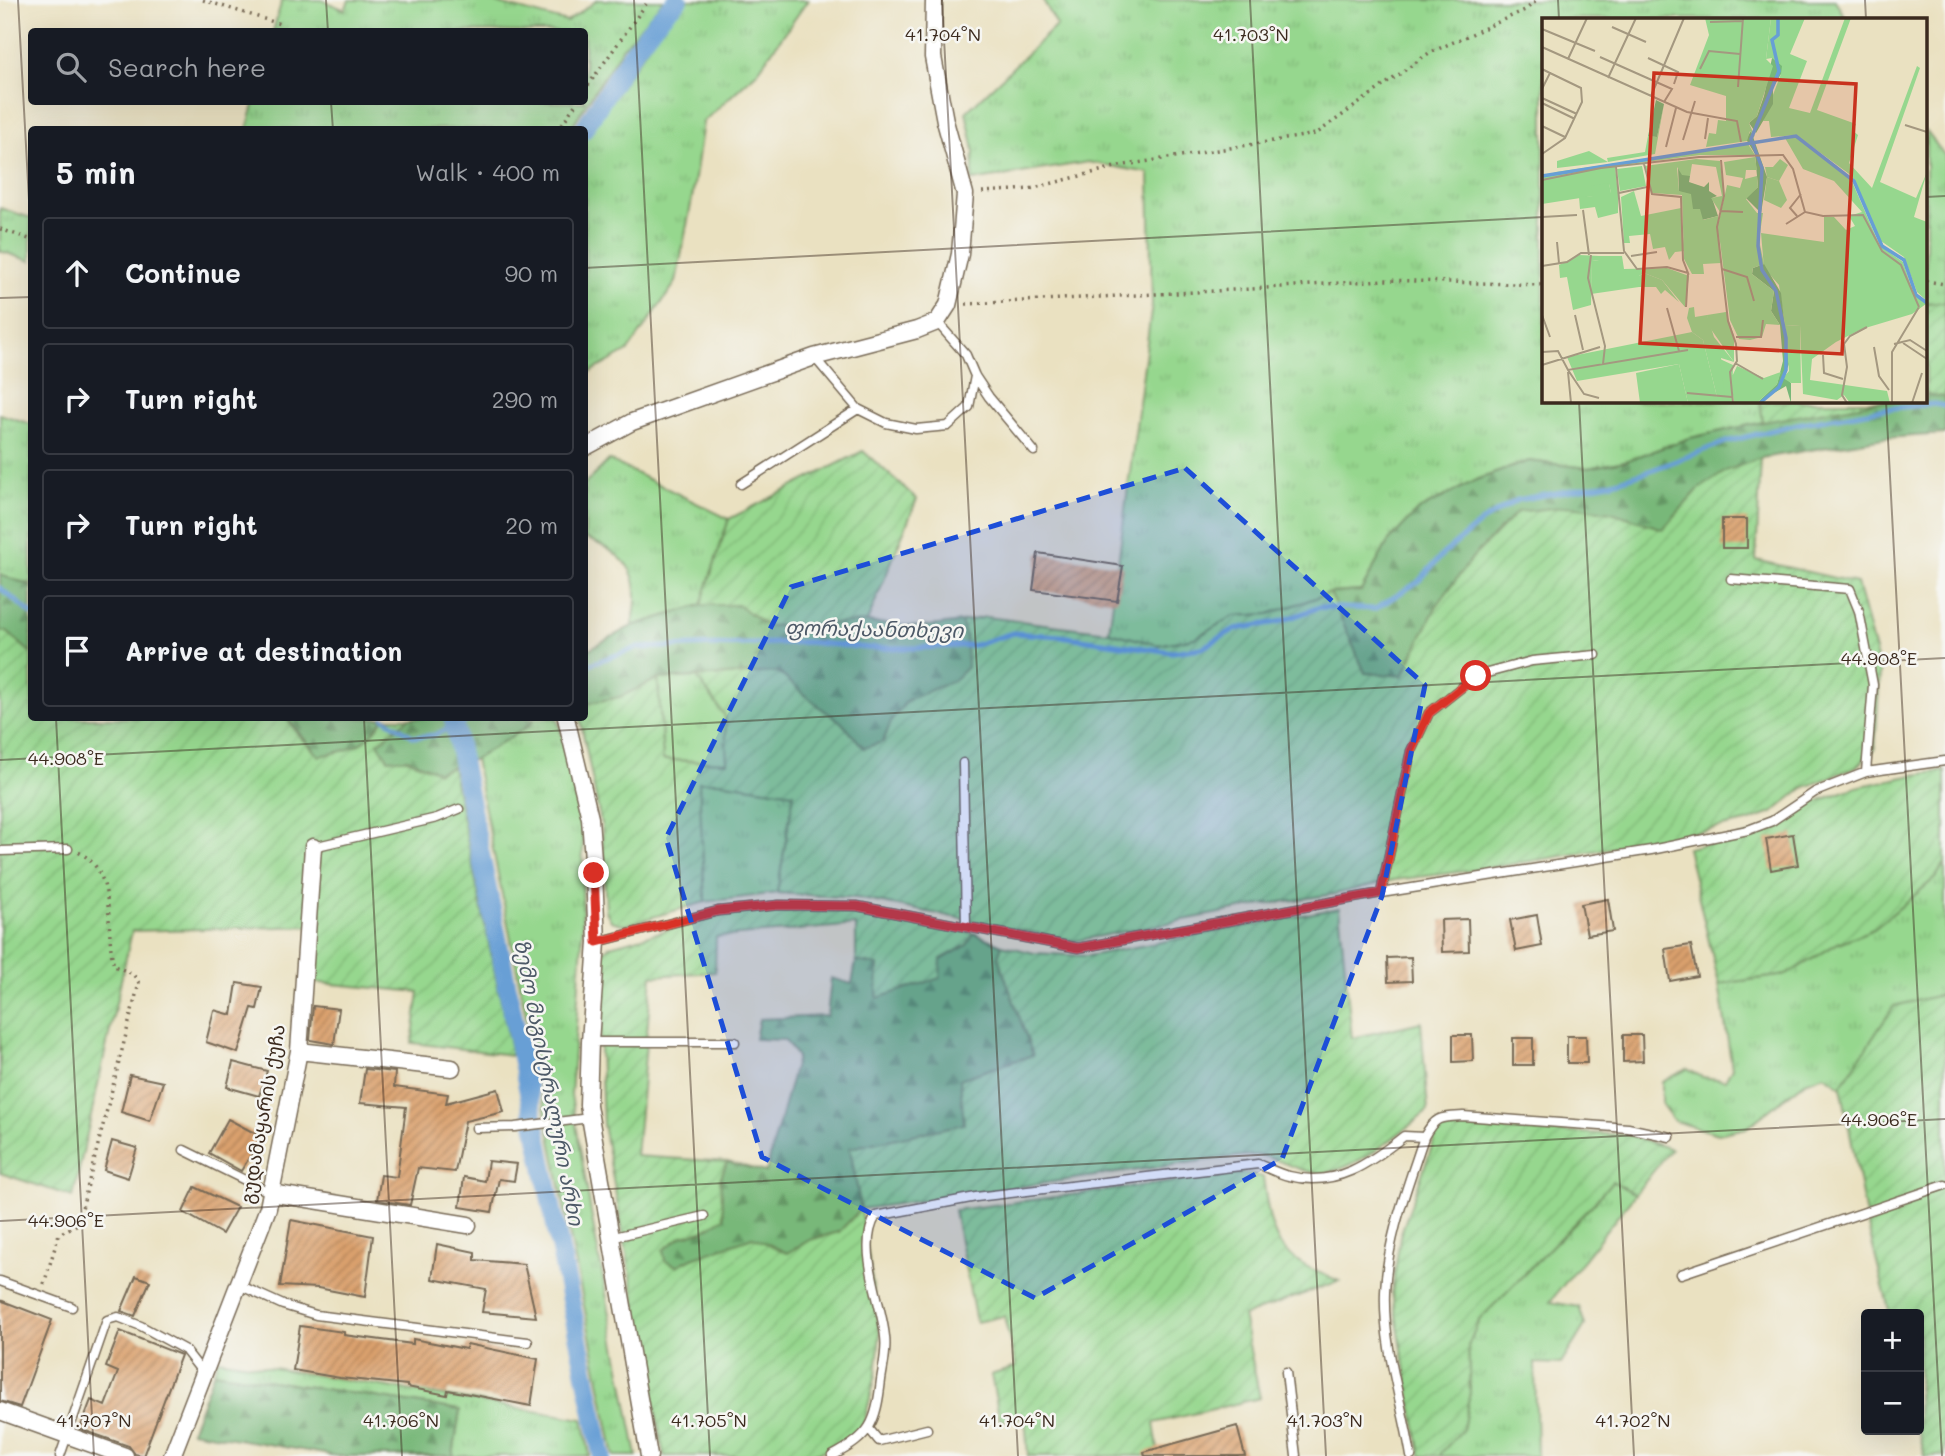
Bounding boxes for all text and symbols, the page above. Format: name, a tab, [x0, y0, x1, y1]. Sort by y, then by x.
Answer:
inset map	[1542, 18, 1927, 402]
text: 41.704°N	[905, 22, 981, 46]
text: 41.703°N	[1213, 22, 1289, 46]
search box	[28, 28, 588, 105]
icon: search	[52, 48, 90, 86]
text: Search here	[108, 50, 266, 84]
text: 5 min	[56, 152, 136, 192]
text: Walk · 400 m	[415, 157, 560, 187]
icon: ahead	[58, 254, 96, 292]
text: Continue	[125, 256, 241, 290]
text: 90 m	[505, 258, 558, 288]
icon: right	[58, 380, 96, 418]
text: Turn right	[125, 382, 258, 416]
text: 290 m	[492, 384, 558, 414]
icon: right	[58, 506, 96, 544]
text: Turn right	[125, 508, 258, 542]
text: 20 m	[505, 510, 558, 540]
water label: ფორაქაანთხევი	[785, 613, 964, 644]
icon: arrive	[58, 632, 96, 670]
text: Arrive at destination	[125, 634, 402, 668]
text: 44.908°E	[1841, 646, 1917, 670]
route start	[1460, 660, 1491, 691]
text: 44.908°E	[28, 746, 104, 770]
route end	[578, 857, 609, 888]
water label: ზემო მაგისტრალური არხი	[508, 937, 591, 1228]
street label: გუდამაყარის ქუჩა	[234, 1022, 291, 1206]
text: 44.906°E	[1841, 1107, 1917, 1131]
text: 44.906°E	[28, 1208, 104, 1232]
map controls	[1861, 1309, 1924, 1435]
button: +	[1861, 1309, 1924, 1372]
button: −	[1861, 1372, 1924, 1435]
text: 41.707°N	[56, 1408, 132, 1432]
text: 41.706°N	[363, 1408, 439, 1432]
text: 41.705°N	[671, 1408, 747, 1432]
text: 41.704°N	[979, 1408, 1055, 1432]
text: 41.703°N	[1287, 1408, 1363, 1432]
text: 41.702°N	[1595, 1408, 1671, 1432]

